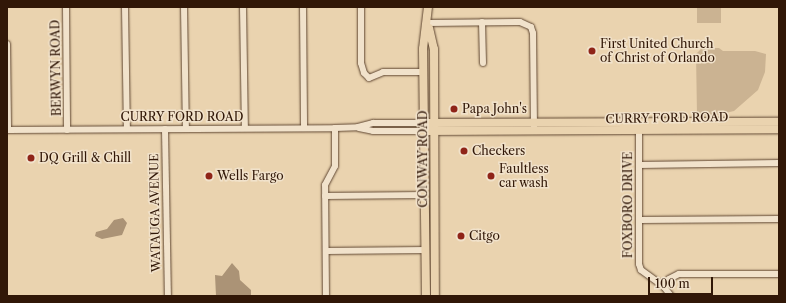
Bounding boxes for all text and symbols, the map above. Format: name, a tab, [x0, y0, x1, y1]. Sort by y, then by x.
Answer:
street label: BERWYN ROAD	[48, 20, 64, 116]
place label: First United Church of Christ of Orlando	[600, 37, 715, 65]
marker: First United Church of Christ of Orlando	[587, 46, 597, 56]
place label: Papa John's	[462, 102, 527, 116]
marker: Papa John's	[449, 104, 459, 114]
street label: CURRY FORD ROAD	[120, 110, 244, 124]
street label: CONWAY ROAD	[416, 110, 430, 208]
street label: CURRY FORD ROAD	[605, 110, 729, 126]
place label: Checkers	[472, 144, 525, 158]
marker: Checkers	[459, 146, 469, 156]
place label: DQ Grill & Chill	[39, 151, 131, 165]
street label: FOXBORO DRIVE	[621, 152, 635, 258]
marker: DQ Grill & Chill	[26, 153, 36, 163]
street label: WATAUGA AVENUE	[147, 153, 163, 273]
place label: Faultless car wash	[499, 162, 549, 190]
place label: Wells Fargo	[217, 169, 284, 183]
marker: Wells Fargo	[204, 171, 214, 181]
marker: Faultless car wash	[486, 171, 496, 181]
place label: Citgo	[469, 229, 500, 243]
marker: Citgo	[456, 231, 466, 241]
scale bar	[650, 269, 715, 295]
text: 100 m	[655, 276, 690, 291]

